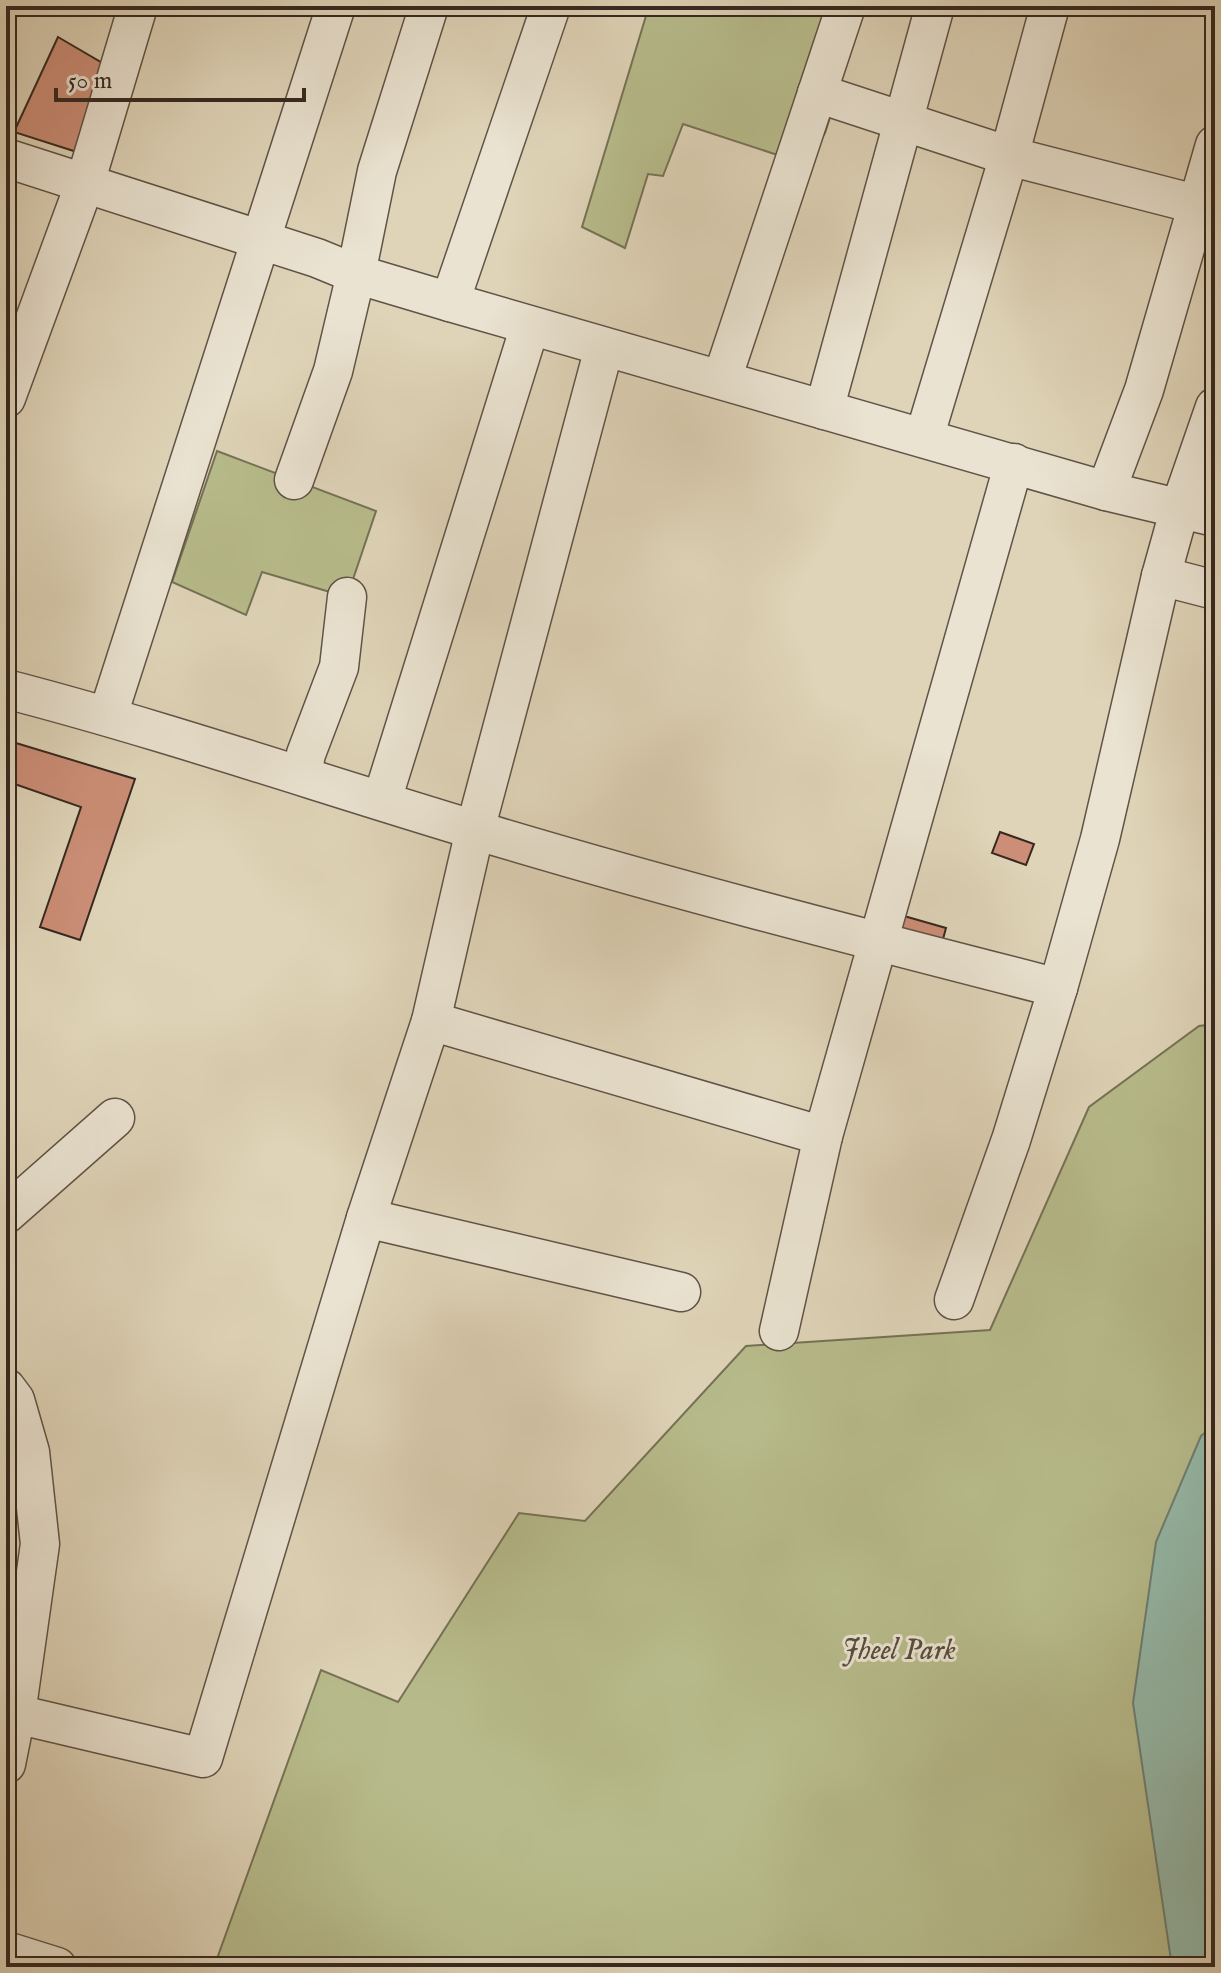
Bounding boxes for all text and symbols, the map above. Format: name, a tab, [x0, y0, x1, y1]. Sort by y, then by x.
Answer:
scale bar	[56, 52, 304, 102]
text: 50 m	[68, 66, 112, 97]
park label: Jheel Park	[842, 1632, 956, 1670]

